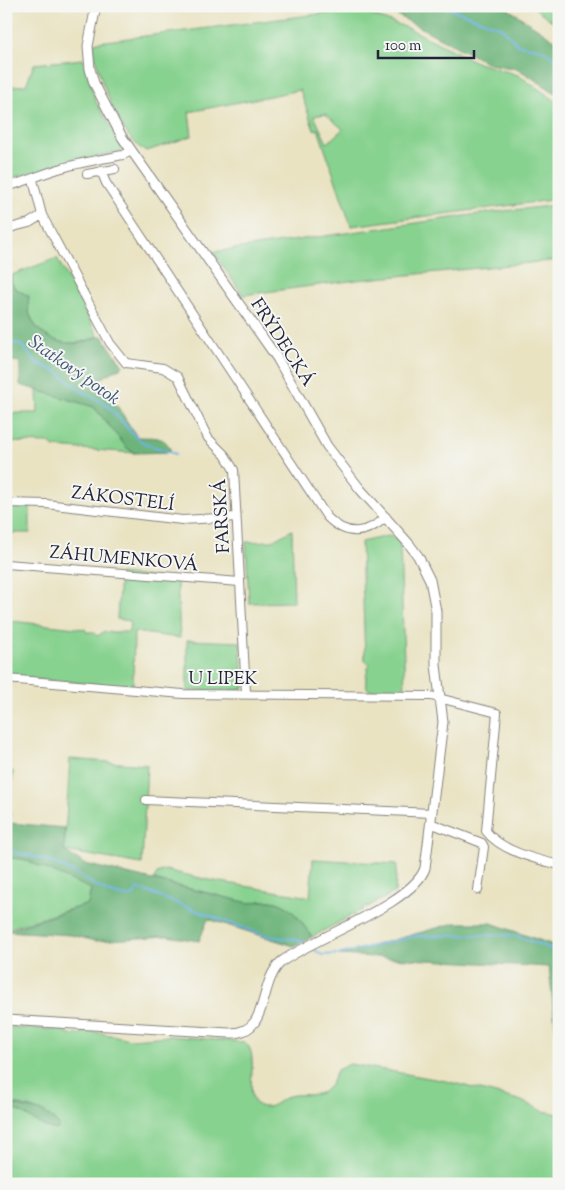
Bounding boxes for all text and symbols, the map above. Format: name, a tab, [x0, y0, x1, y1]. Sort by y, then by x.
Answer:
scale bar	[378, 28, 474, 60]
text: 100 m	[385, 36, 422, 57]
street label: FRÝDECKÁ	[243, 294, 320, 393]
water label: Statkový potok	[22, 329, 125, 413]
street label: FARSKÁ	[208, 478, 238, 554]
street label: ZÁKOSTELÍ	[70, 481, 176, 519]
street label: ZÁHUMENKOVÁ	[48, 541, 200, 579]
street label: U LIPEK	[188, 667, 258, 693]

